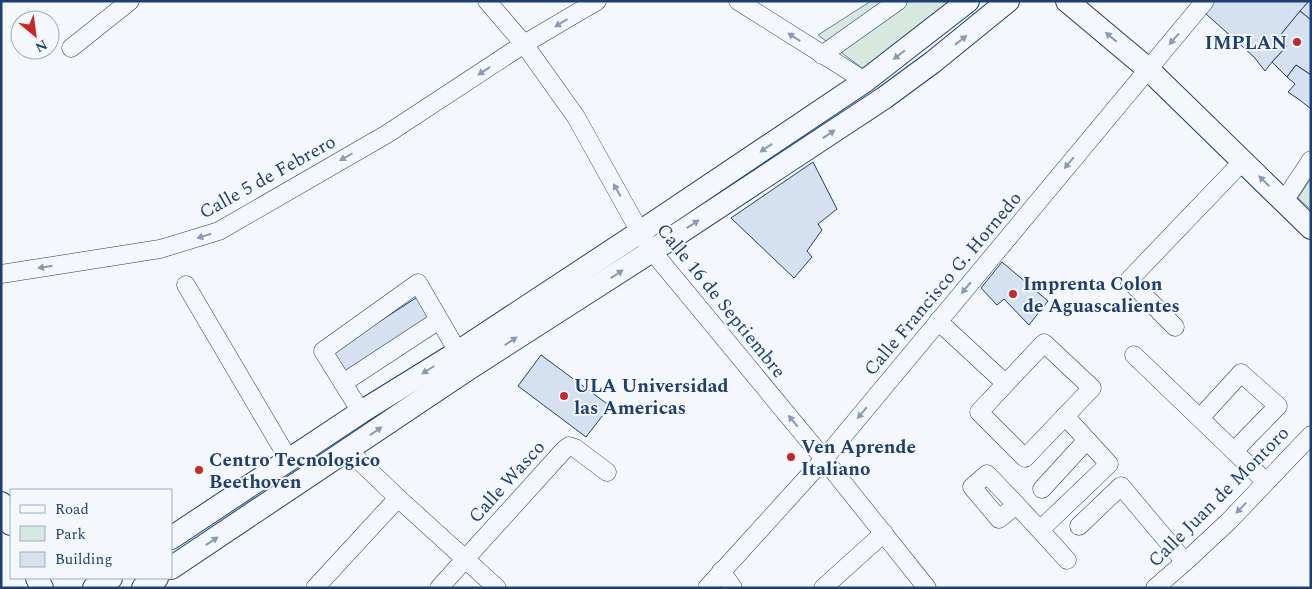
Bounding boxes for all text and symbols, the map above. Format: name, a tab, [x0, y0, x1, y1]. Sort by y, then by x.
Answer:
north arrow	[10, 10, 60, 60]
one-way arrow	[554, 18, 567, 27]
place label: IMPLAN	[1205, 29, 1287, 58]
one-way arrow	[787, 32, 800, 41]
one-way arrow	[1104, 32, 1117, 43]
one-way arrow	[1168, 32, 1179, 45]
text: N	[31, 34, 51, 58]
one-way arrow	[954, 34, 967, 45]
marker: IMPLAN	[1291, 36, 1303, 48]
one-way arrow	[893, 49, 906, 60]
one-way arrow	[477, 66, 490, 76]
street label: Calle 5 de Febrero	[194, 128, 341, 227]
one-way arrow	[822, 130, 835, 139]
one-way arrow	[759, 143, 772, 153]
one-way arrow	[340, 153, 353, 162]
one-way arrow	[1064, 157, 1075, 170]
one-way arrow	[1258, 176, 1270, 188]
one-way arrow	[612, 183, 621, 197]
street label: Calle Francisco G. Hornedo	[857, 185, 1029, 383]
street label: Calle 16 de Septiembre	[649, 217, 793, 385]
one-way arrow	[686, 219, 700, 229]
one-way arrow	[196, 232, 211, 240]
one-way arrow	[37, 263, 53, 271]
one-way arrow	[610, 269, 624, 278]
place label: Imprenta Colon de Aguascalientes	[1023, 270, 1180, 321]
one-way arrow	[960, 282, 971, 295]
marker: Imprenta Colon de Aguascalientes	[1007, 288, 1019, 300]
one-way arrow	[504, 337, 518, 346]
one-way arrow	[421, 366, 434, 375]
place label: ULA Universidad las Americas	[574, 372, 729, 423]
marker: ULA Universidad las Americas	[558, 390, 570, 402]
one-way arrow	[856, 407, 867, 420]
one-way arrow	[788, 415, 799, 428]
street label: Calle Juan de Montoro	[1142, 420, 1296, 574]
one-way arrow	[369, 426, 382, 436]
place label: Ven Aprende Italiano	[801, 433, 916, 484]
street label: Calle Wasco	[462, 434, 552, 530]
place label: Centro Tecnologico Beethoven	[209, 446, 380, 497]
marker: Ven Aprende Italiano	[785, 451, 797, 463]
marker: Centro Tecnologico Beethoven	[193, 464, 205, 476]
legend	[10, 489, 172, 579]
text: Road	[55, 498, 89, 521]
one-way arrow	[1235, 502, 1247, 514]
text: Park	[55, 523, 86, 546]
one-way arrow	[205, 536, 218, 546]
text: Building	[55, 548, 112, 571]

